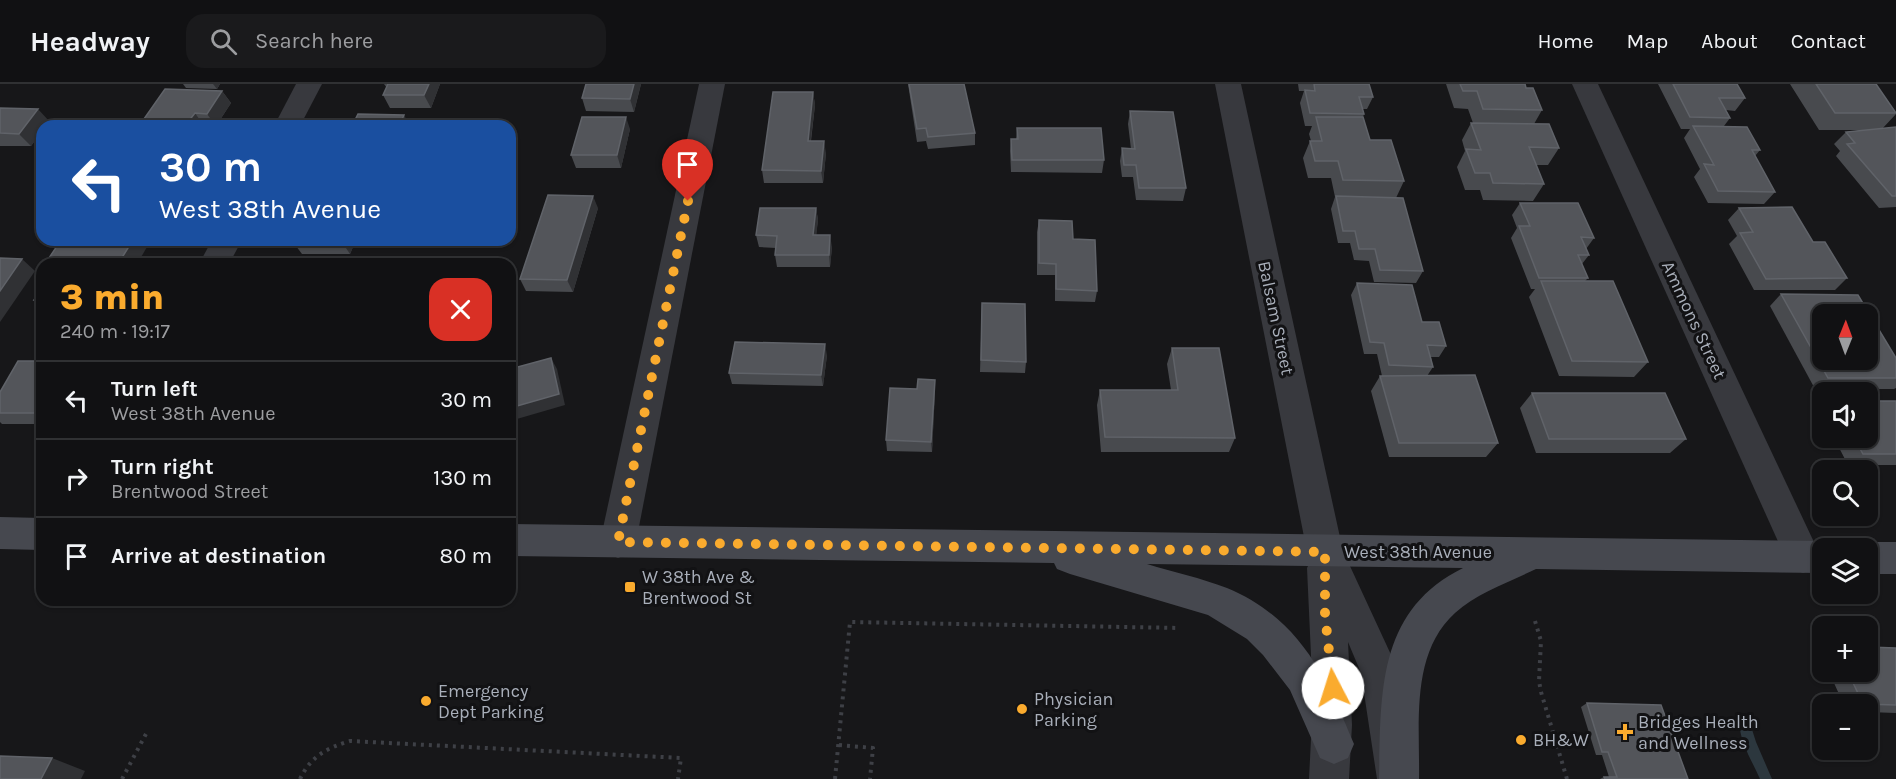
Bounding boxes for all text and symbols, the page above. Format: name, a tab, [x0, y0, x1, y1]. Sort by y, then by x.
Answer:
search box	[186, 14, 606, 68]
text: Headway	[30, 25, 150, 58]
icon: search	[207, 25, 240, 58]
text: Search here	[255, 28, 373, 54]
text: Home	[1538, 29, 1594, 53]
text: Map	[1627, 29, 1668, 53]
text: About	[1701, 29, 1758, 53]
text: Contact	[1791, 29, 1866, 53]
pin	[662, 139, 713, 201]
text: 30 m	[159, 142, 262, 192]
icon: left	[60, 144, 138, 222]
icon: arrive	[671, 148, 704, 181]
text: West 38th Avenue	[159, 193, 381, 225]
street label: Ammons Street	[1657, 257, 1731, 383]
street label: Balsam Street	[1253, 259, 1299, 377]
text: 3 min	[60, 276, 164, 318]
button: close	[429, 278, 492, 341]
north arrow	[1812, 304, 1878, 370]
map controls	[1812, 304, 1878, 760]
text: 240 m · 19:17	[60, 320, 170, 343]
text: Turn left	[111, 376, 198, 402]
button: sound	[1812, 382, 1878, 448]
icon: left	[60, 384, 93, 417]
text: 30 m	[440, 387, 492, 413]
text: West 38th Avenue	[111, 402, 276, 425]
text: Turn right	[111, 454, 214, 480]
button: search	[1812, 460, 1878, 526]
icon: right	[60, 462, 93, 495]
text: 130 m	[433, 465, 492, 491]
text: Brentwood Street	[111, 480, 268, 503]
button: layers	[1812, 538, 1878, 604]
icon: arrive	[60, 540, 93, 573]
street label: West 38th Avenue	[1344, 541, 1492, 563]
text: Arrive at destination	[111, 543, 326, 569]
text: 80 m	[440, 543, 492, 569]
place label: W 38th Ave & Brentwood St	[642, 566, 755, 609]
marker: W 38th Ave & Brentwood St	[623, 580, 637, 594]
button: +	[1812, 616, 1878, 682]
position arrow	[1301, 656, 1365, 720]
place label: Emergency Dept Parking	[438, 680, 544, 723]
place label: Physician Parking	[1034, 688, 1113, 731]
marker: Emergency Dept Parking	[419, 694, 433, 708]
button: −	[1812, 694, 1878, 760]
marker: Physician Parking	[1015, 702, 1029, 716]
place label: Bridges Health and Wellness	[1638, 711, 1759, 754]
marker: Bridges Health and Wellness	[1616, 723, 1634, 741]
place label: BH&W	[1533, 729, 1589, 751]
marker: BH&W	[1514, 733, 1528, 747]

